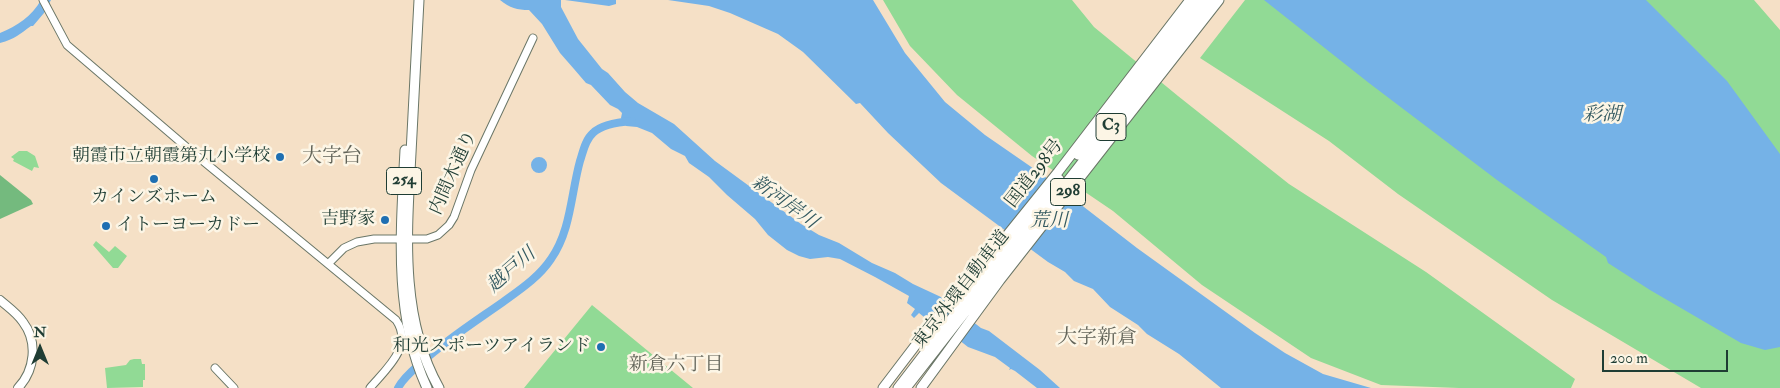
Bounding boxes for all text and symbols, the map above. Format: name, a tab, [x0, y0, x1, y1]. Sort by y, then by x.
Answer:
water label: 彩湖	[1583, 105, 1621, 127]
road number: C3	[1096, 114, 1126, 140]
street label: 内間木通り	[426, 127, 482, 219]
street label: 国道298号	[1002, 136, 1068, 212]
place label: 朝霞市立朝霞第九小学校	[72, 146, 270, 168]
district label: 大字台	[302, 146, 362, 170]
marker: 朝霞市立朝霞第九小学校	[274, 151, 286, 163]
road number: 254	[386, 168, 422, 195]
water label: 新河岸川	[747, 171, 821, 235]
marker: カインズホーム	[148, 173, 160, 185]
road number: 298	[1050, 178, 1086, 206]
place label: カインズホーム	[91, 187, 217, 209]
place label: 吉野家	[321, 209, 375, 231]
water label: 荒川	[1030, 211, 1068, 233]
marker: 吉野家	[379, 214, 391, 226]
place label: イトーヨーカドー	[116, 215, 260, 237]
marker: イトーヨーカドー	[100, 220, 112, 232]
street label: 東京外環自動車道	[909, 227, 1015, 353]
water label: 越戸川	[483, 244, 541, 298]
north arrow	[15, 323, 65, 373]
text: N	[34, 324, 46, 341]
district label: 大字新倉	[1057, 327, 1137, 351]
place label: 和光スポーツアイランド	[393, 336, 591, 358]
scale bar	[1605, 340, 1731, 372]
marker: 和光スポーツアイランド	[595, 341, 607, 353]
text: 200 m	[1610, 349, 1648, 368]
district label: 新倉六丁目	[629, 355, 723, 377]

